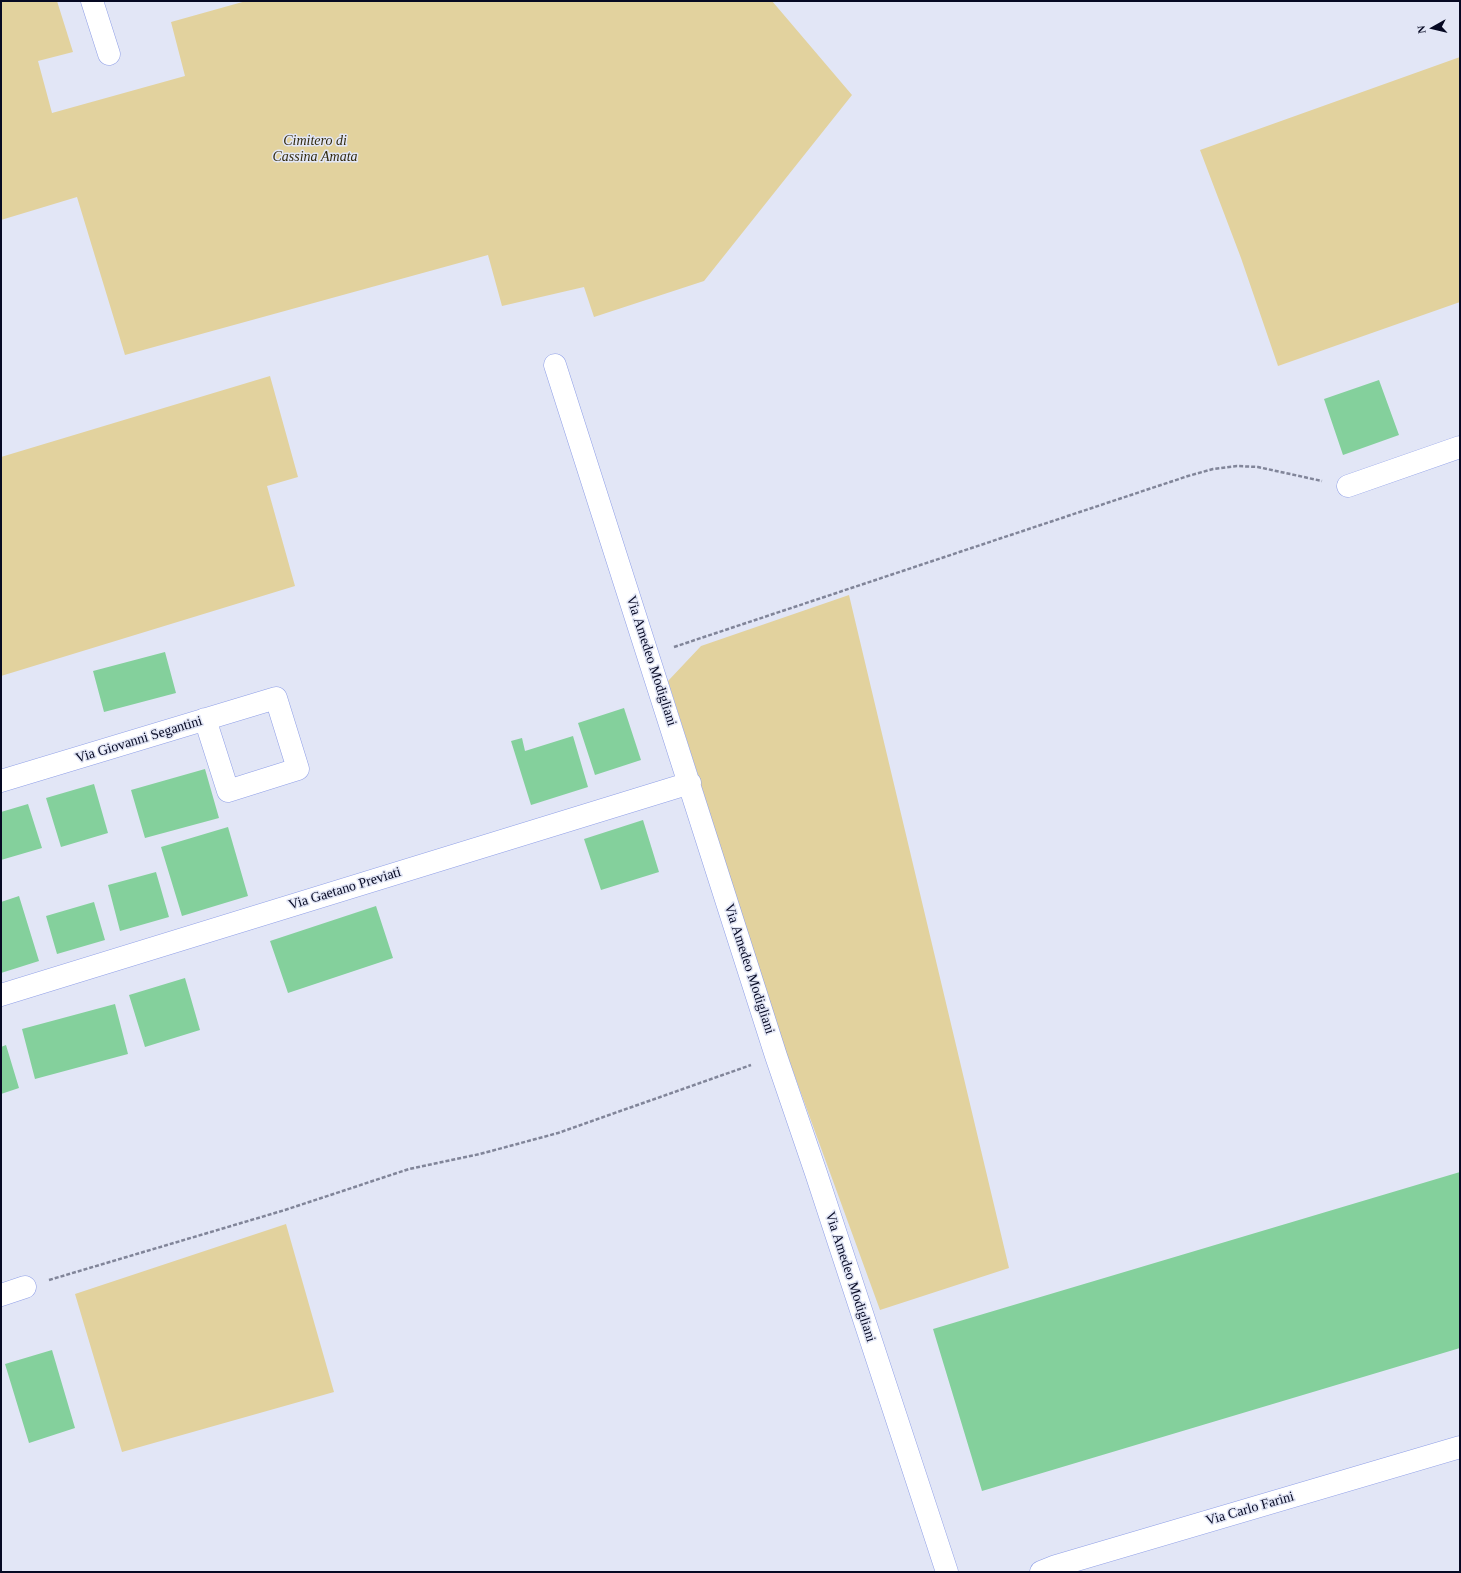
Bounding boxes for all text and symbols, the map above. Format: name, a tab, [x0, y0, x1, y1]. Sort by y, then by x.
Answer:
north arrow	[1413, 8, 1453, 48]
text: N	[1415, 25, 1428, 34]
park label: Cimitero di Cassina Amata	[272, 133, 358, 166]
street label: Via Amedeo Modigliani	[622, 594, 680, 728]
street label: Via Giovanni Segantini	[74, 713, 204, 767]
street label: Via Gaetano Previati	[287, 864, 403, 914]
street label: Via Amedeo Modigliani	[720, 902, 778, 1036]
street label: Via Amedeo Modigliani	[821, 1210, 879, 1344]
street label: Via Carlo Farini	[1204, 1488, 1296, 1530]

